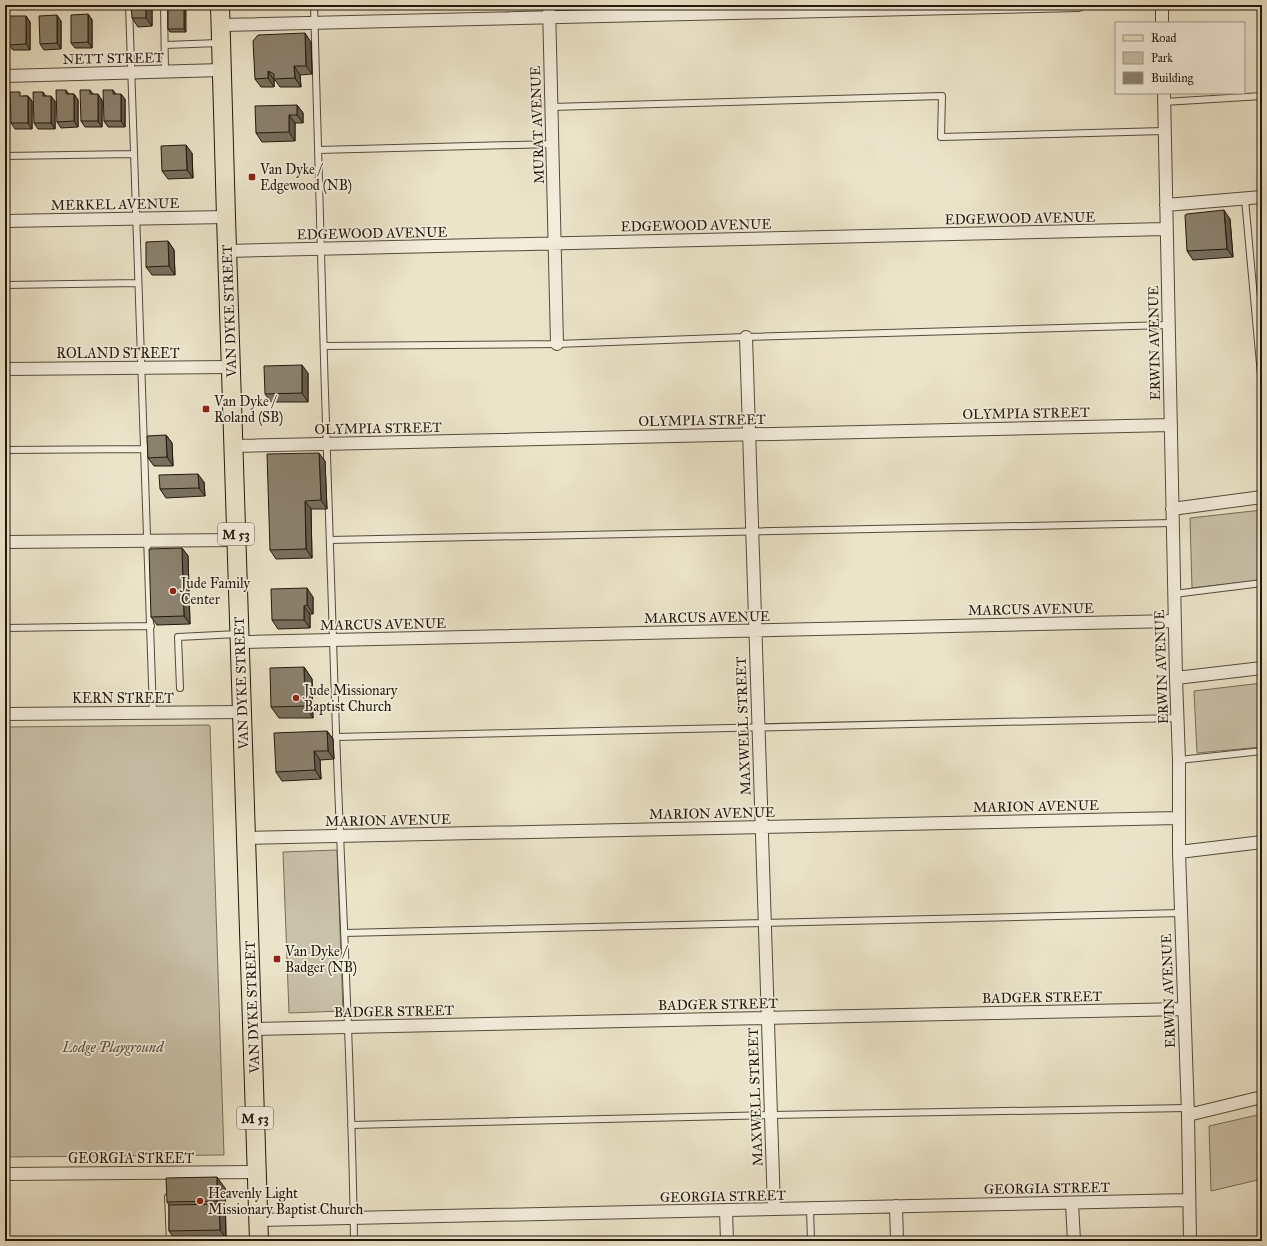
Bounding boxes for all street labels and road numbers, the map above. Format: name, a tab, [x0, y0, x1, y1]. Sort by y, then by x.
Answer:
street label: NETT STREET	[62, 49, 164, 68]
street label: MURAT AVENUE	[527, 66, 548, 184]
street label: MERKEL AVENUE	[51, 195, 180, 214]
street label: EDGEWOOD AVENUE	[945, 209, 1095, 228]
street label: EDGEWOOD AVENUE	[621, 216, 771, 235]
street label: EDGEWOOD AVENUE	[297, 224, 447, 243]
street label: VAN DYKE STREET	[219, 244, 240, 379]
street label: ERWIN AVENUE	[1145, 286, 1164, 400]
street label: ROLAND STREET	[56, 345, 180, 362]
street label: OLYMPIA STREET	[962, 404, 1090, 423]
street label: OLYMPIA STREET	[638, 411, 766, 430]
street label: OLYMPIA STREET	[314, 419, 442, 438]
road number: M 53	[218, 523, 254, 545]
street label: MARCUS AVENUE	[968, 600, 1094, 619]
street label: MARCUS AVENUE	[644, 608, 770, 627]
street label: ERWIN AVENUE	[1151, 609, 1172, 725]
street label: MARCUS AVENUE	[320, 615, 446, 634]
street label: VAN DYKE STREET	[231, 616, 252, 751]
street label: MAXWELL STREET	[733, 656, 754, 796]
street label: KERN STREET	[72, 690, 174, 707]
street label: MARION AVENUE	[973, 797, 1099, 816]
street label: MARION AVENUE	[649, 804, 775, 823]
street label: MARION AVENUE	[325, 811, 451, 830]
street label: ERWIN AVENUE	[1158, 933, 1179, 1049]
street label: VAN DYKE STREET	[242, 940, 263, 1075]
street label: BADGER STREET	[982, 988, 1103, 1007]
street label: BADGER STREET	[658, 995, 779, 1014]
street label: BADGER STREET	[334, 1002, 455, 1021]
street label: MAXWELL STREET	[745, 1027, 766, 1167]
road number: M 53	[237, 1107, 273, 1129]
street label: GEORGIA STREET	[68, 1150, 194, 1167]
street label: GEORGIA STREET	[984, 1179, 1111, 1198]
street label: GEORGIA STREET	[660, 1187, 787, 1206]

